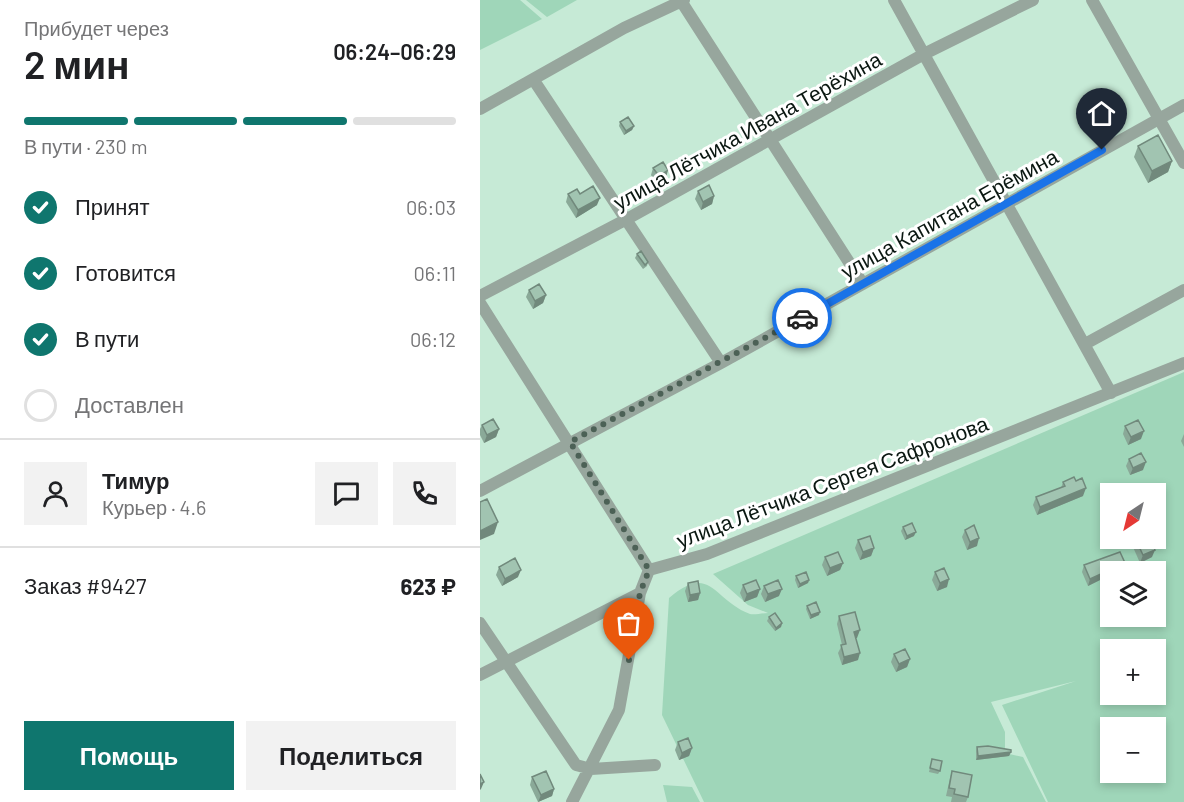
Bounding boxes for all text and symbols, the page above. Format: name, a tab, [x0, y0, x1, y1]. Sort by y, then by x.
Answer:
text: Прибудет через	[24, 16, 169, 40]
text: 06:24–06:29	[333, 38, 456, 64]
text: 2 мин	[24, 40, 130, 87]
street label: улица Лётчика Ивана Терёхина	[609, 46, 886, 214]
pin	[1076, 88, 1127, 150]
icon: home	[1085, 97, 1118, 130]
text: В пути · 230 m	[24, 134, 147, 158]
street label: улица Капитана Ерёмина	[836, 143, 1062, 283]
icon: check	[24, 191, 57, 224]
text: Принят	[75, 193, 149, 219]
text: 06:03	[406, 195, 456, 219]
icon: check	[24, 257, 57, 290]
text: Готовится	[75, 259, 176, 285]
text: 06:11	[414, 261, 456, 285]
courier	[772, 288, 832, 348]
icon: car	[786, 302, 819, 335]
icon: check	[24, 323, 57, 356]
text: В пути	[75, 325, 139, 351]
text: 06:12	[410, 327, 456, 351]
text: Доставлен	[75, 391, 184, 417]
street label: улица Лётчика Сергея Сафронова	[673, 410, 992, 552]
button: person	[24, 462, 87, 525]
button: chat	[315, 462, 378, 525]
button: phone	[393, 462, 456, 525]
text: Тимур	[102, 467, 170, 493]
north arrow	[1100, 483, 1166, 549]
map controls	[1100, 483, 1166, 783]
text: Курьер · 4.6	[102, 495, 206, 519]
button: layers	[1100, 561, 1166, 627]
text: Заказ #9427	[24, 572, 146, 598]
text: 623 ₽	[400, 573, 456, 599]
pin	[603, 598, 654, 660]
icon: bag	[612, 607, 645, 640]
button: +	[1100, 639, 1166, 705]
button: −	[1100, 717, 1166, 783]
button: Помощь	[24, 721, 234, 790]
button: Поделиться	[246, 721, 456, 790]

